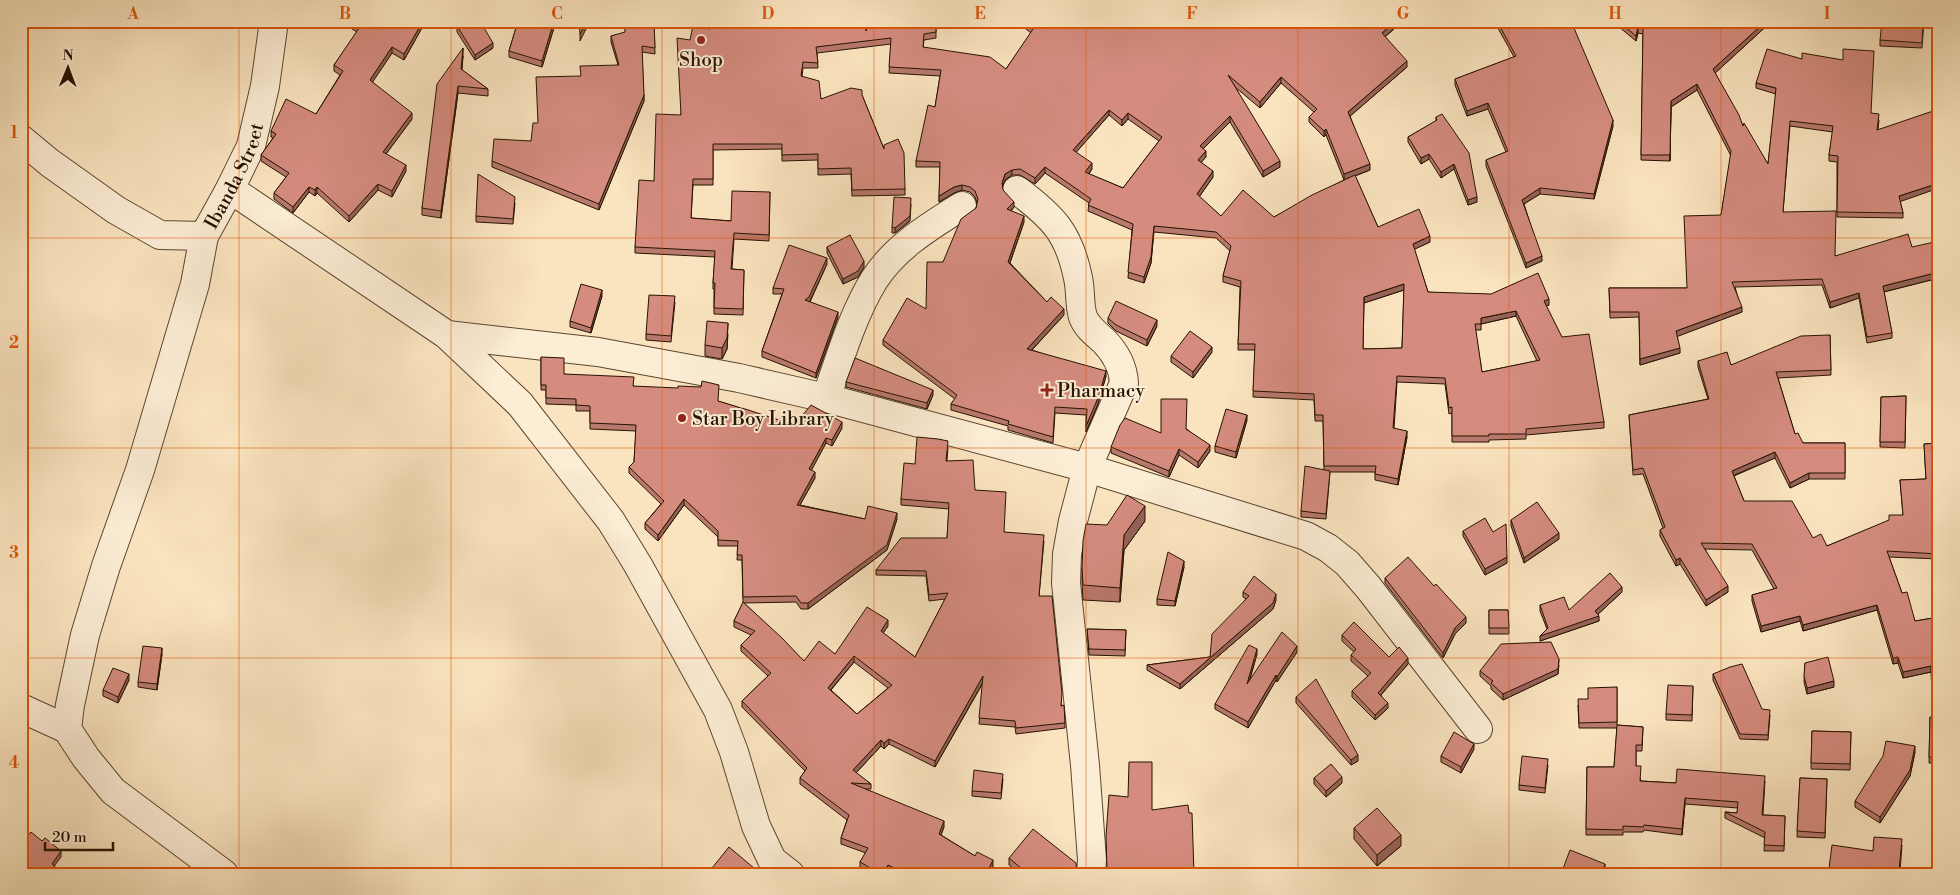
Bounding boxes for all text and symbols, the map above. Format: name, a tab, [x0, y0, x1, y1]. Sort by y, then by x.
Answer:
text: A	[126, 4, 139, 24]
text: B	[339, 4, 351, 24]
text: C	[551, 4, 563, 24]
text: D	[762, 4, 775, 24]
text: E	[974, 4, 986, 24]
text: F	[1186, 4, 1198, 24]
text: G	[1397, 4, 1410, 24]
text: H	[1608, 4, 1622, 24]
text: I	[1824, 4, 1830, 24]
marker: Shop	[695, 34, 707, 46]
north arrow	[42, 42, 92, 92]
text: N	[63, 47, 74, 65]
place label: Shop	[679, 48, 723, 72]
street label: Ibanda Street	[199, 120, 269, 233]
text: 1	[10, 123, 18, 143]
text: 2	[9, 333, 19, 353]
place label: Pharmacy	[1057, 379, 1145, 403]
marker: Pharmacy	[1041, 384, 1053, 396]
place label: Star Boy Library	[692, 407, 835, 431]
marker: Star Boy Library	[676, 412, 688, 424]
text: 3	[9, 543, 19, 563]
text: 4	[9, 753, 20, 773]
scale bar	[45, 820, 112, 852]
text: 20 m	[52, 828, 87, 847]

